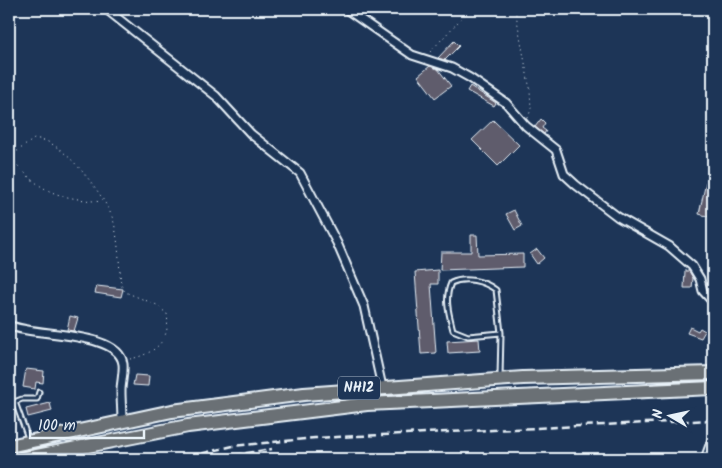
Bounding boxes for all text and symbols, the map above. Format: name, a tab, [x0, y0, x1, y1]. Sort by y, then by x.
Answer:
road number: NH12	[338, 376, 380, 399]
north arrow	[644, 390, 694, 440]
scale bar	[30, 408, 144, 440]
text: N	[647, 408, 670, 420]
text: 100 m	[38, 414, 76, 438]

